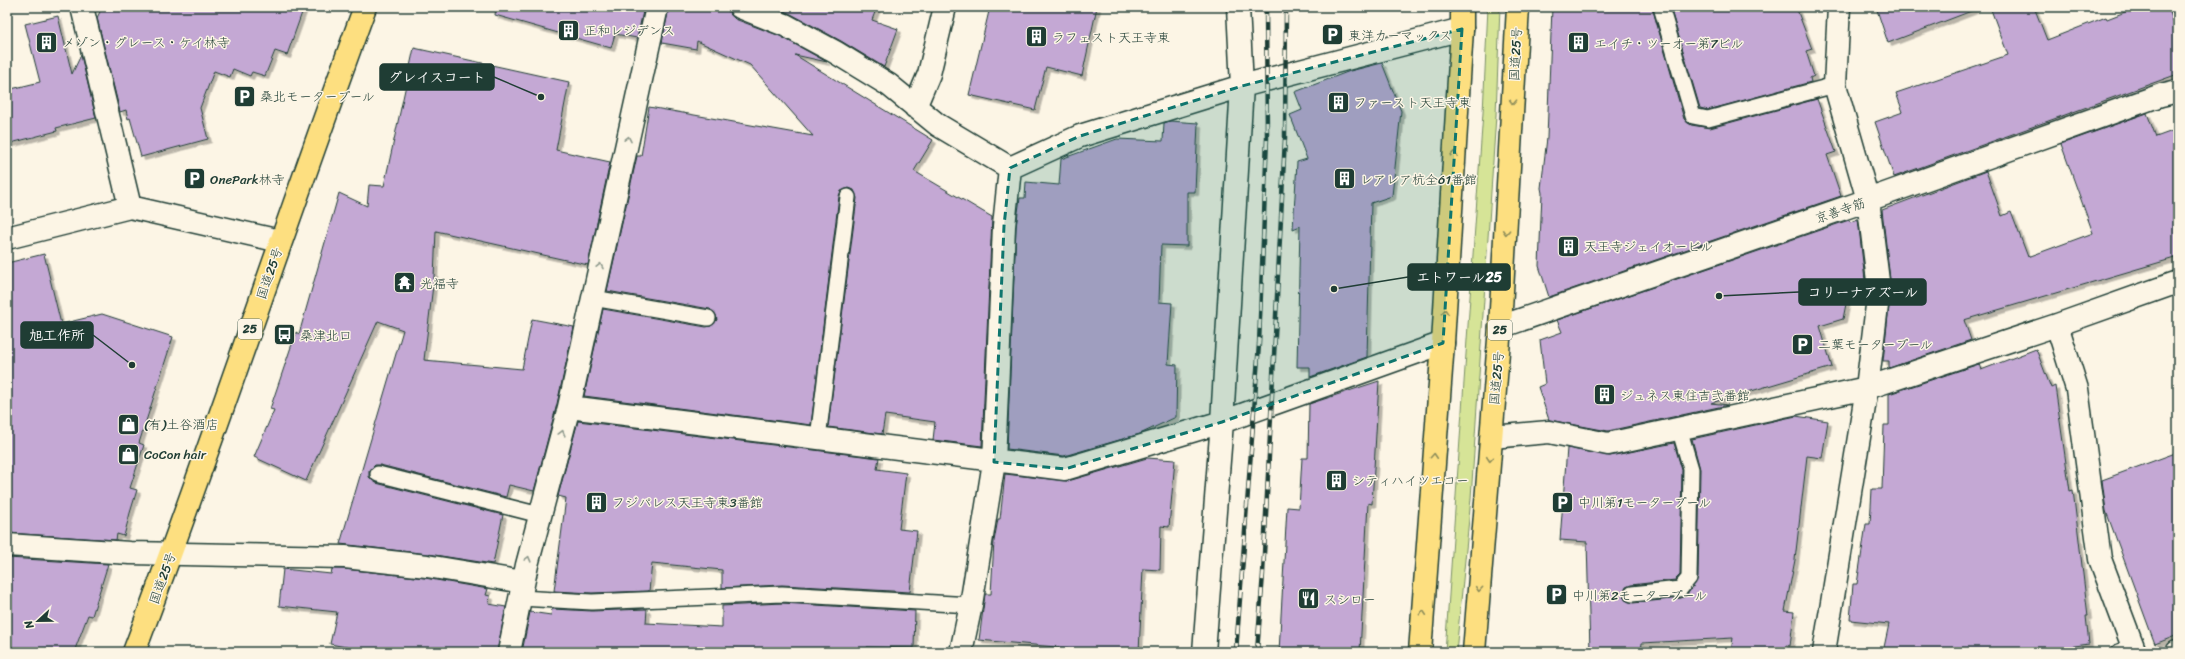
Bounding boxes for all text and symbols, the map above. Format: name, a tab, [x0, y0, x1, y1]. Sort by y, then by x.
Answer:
building icon: 正和レジデンス	[556, 17, 582, 43]
place label: 正和レジデンス	[584, 19, 675, 42]
parking icon: 東洋カーマックス	[1319, 22, 1345, 48]
building icon: ラフェスト天王寺東	[1024, 24, 1050, 50]
place label: 東洋カーマックス	[1348, 24, 1452, 47]
place label: ラフェスト天王寺東	[1052, 26, 1170, 49]
street label: 国道25号	[1503, 26, 1528, 82]
building icon: メゾン・グレース・ケイ林寺	[34, 29, 60, 55]
building icon: エイチ・ツーオー第7ビル	[1565, 30, 1591, 56]
place label: メゾン・グレース・ケイ林寺	[62, 31, 230, 54]
place label: エイチ・ツーオー第7ビル	[1594, 32, 1743, 55]
callout: グレイスコート	[380, 64, 494, 90]
text: グレイスコート	[388, 65, 486, 90]
parking icon: 桑北モータープール	[231, 83, 257, 109]
place label: 桑北モータープール	[260, 85, 375, 108]
building icon: ファースト天王寺東	[1326, 89, 1352, 115]
place label: ファースト天王寺東	[1354, 91, 1471, 114]
one-way arrow	[1508, 99, 1517, 105]
one-way arrow	[623, 136, 631, 142]
one-way arrow	[1450, 151, 1459, 157]
parking icon: OnePark林寺	[181, 166, 207, 192]
building icon: レアレア杭全61番館	[1332, 166, 1358, 192]
place label: OnePark林寺	[210, 168, 285, 191]
place label: レアレア杭全61番館	[1360, 168, 1477, 191]
street label: 京善寺筋	[1812, 191, 1868, 230]
one-way arrow	[1501, 229, 1510, 235]
building icon: 天王寺ジェイオービル	[1555, 233, 1581, 259]
place label: 天王寺ジェイオービル	[1584, 235, 1713, 258]
street label: 国道25号	[250, 244, 289, 303]
one-way arrow	[595, 263, 603, 269]
callout: エトワール25	[1408, 264, 1510, 290]
text: エトワール25	[1416, 265, 1502, 290]
temple icon: 光福寺	[392, 270, 418, 296]
place label: 光福寺	[420, 272, 459, 295]
callout: コリーナアズール	[1799, 279, 1926, 305]
text: コリーナアズール	[1807, 280, 1919, 305]
one-way arrow	[1440, 309, 1449, 315]
road number: 25	[238, 319, 262, 339]
road number: 25	[1488, 320, 1512, 340]
callout: 旭工作所	[21, 322, 93, 348]
bus stop icon: 桑津北口	[271, 322, 297, 348]
text: 旭工作所	[29, 323, 85, 348]
place label: 桑津北口	[300, 324, 352, 347]
parking icon: 二葉モータープール	[1789, 331, 1815, 357]
place label: 二葉モータープール	[1818, 333, 1933, 356]
street label: 国道25号	[1483, 350, 1510, 406]
building icon: ジュネス東住吉弐番館	[1591, 382, 1617, 408]
place label: ジュネス東住吉弐番館	[1620, 384, 1750, 407]
shop icon: (有)土谷酒店	[116, 411, 142, 437]
place label: (有)土谷酒店	[144, 413, 218, 436]
one-way arrow	[557, 430, 565, 437]
shop icon: CoCon hair	[116, 441, 142, 467]
place label: CoCon hair	[144, 443, 207, 466]
one-way arrow	[1430, 453, 1439, 459]
one-way arrow	[1485, 456, 1494, 462]
building icon: シティハイツエコー	[1324, 467, 1350, 493]
place label: シティハイツエコー	[1352, 469, 1469, 492]
building icon: フジパレス天王寺東3番館	[583, 489, 609, 515]
parking icon: 中川第1モータープール	[1550, 489, 1576, 515]
place label: フジパレス天王寺東3番館	[612, 491, 763, 514]
place label: 中川第1モータープール	[1578, 491, 1711, 514]
street label: 国道25号	[142, 549, 183, 608]
one-way arrow	[523, 556, 532, 563]
parking icon: 中川第2モータープール	[1544, 582, 1570, 608]
place label: 中川第2モータープール	[1572, 584, 1707, 607]
restaurant icon: スシロー	[1295, 586, 1321, 612]
one-way arrow	[1475, 586, 1484, 592]
place label: スシロー	[1324, 588, 1376, 611]
north arrow	[18, 601, 58, 641]
one-way arrow	[1418, 610, 1427, 616]
text: N	[19, 617, 40, 633]

